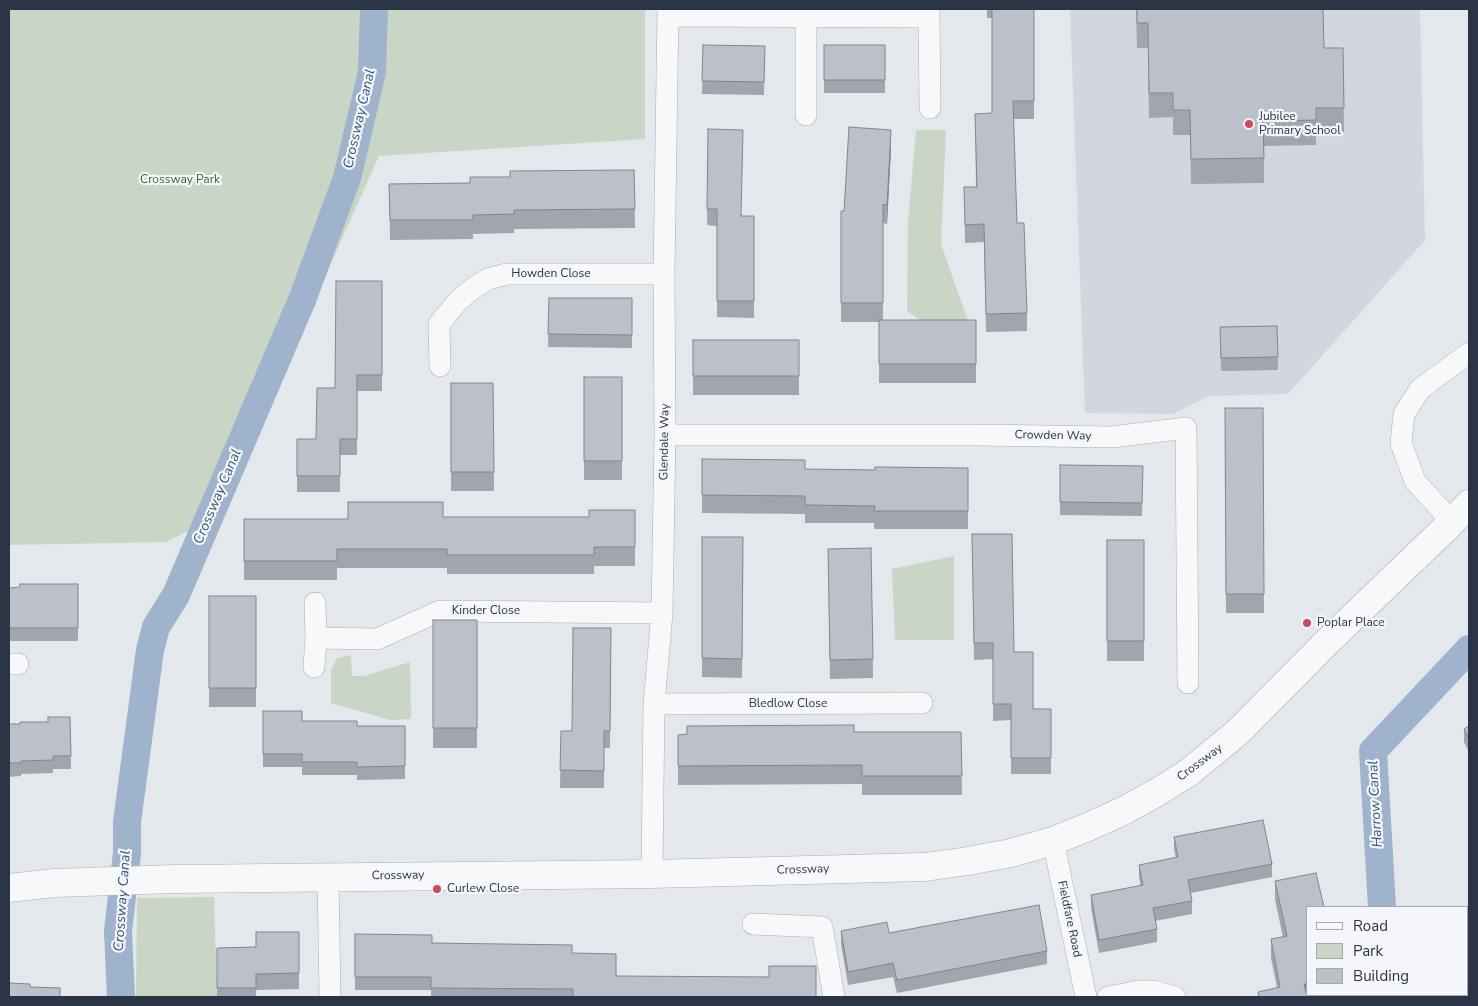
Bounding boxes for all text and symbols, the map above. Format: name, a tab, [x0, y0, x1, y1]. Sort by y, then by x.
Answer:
water label: Crossway Canal	[340, 68, 380, 170]
place label: Jubilee Primary School	[1259, 110, 1341, 138]
marker: Jubilee Primary School	[1243, 118, 1255, 130]
park label: Crossway Park	[140, 173, 220, 187]
street label: Howden Close	[511, 267, 591, 281]
street label: Glendale Way	[657, 404, 673, 480]
street label: Crowden Way	[1014, 428, 1092, 444]
water label: Crossway Canal	[190, 447, 246, 547]
street label: Kinder Close	[452, 604, 520, 618]
place label: Poplar Place	[1317, 616, 1385, 630]
marker: Poplar Place	[1301, 617, 1313, 629]
street label: Bledlow Close	[749, 697, 827, 711]
street label: Crossway	[1175, 741, 1225, 785]
water label: Harrow Canal	[1365, 760, 1387, 848]
water label: Crossway Canal	[111, 850, 135, 952]
street label: Crossway	[776, 862, 830, 878]
street label: Crossway	[371, 868, 425, 884]
street label: Fieldfare Road	[1054, 879, 1084, 959]
place label: Curlew Close	[447, 882, 519, 896]
marker: Curlew Close	[431, 883, 443, 895]
legend	[1306, 906, 1468, 996]
text: Road	[1353, 916, 1388, 936]
text: Park	[1353, 941, 1383, 961]
text: Building	[1353, 966, 1409, 986]

